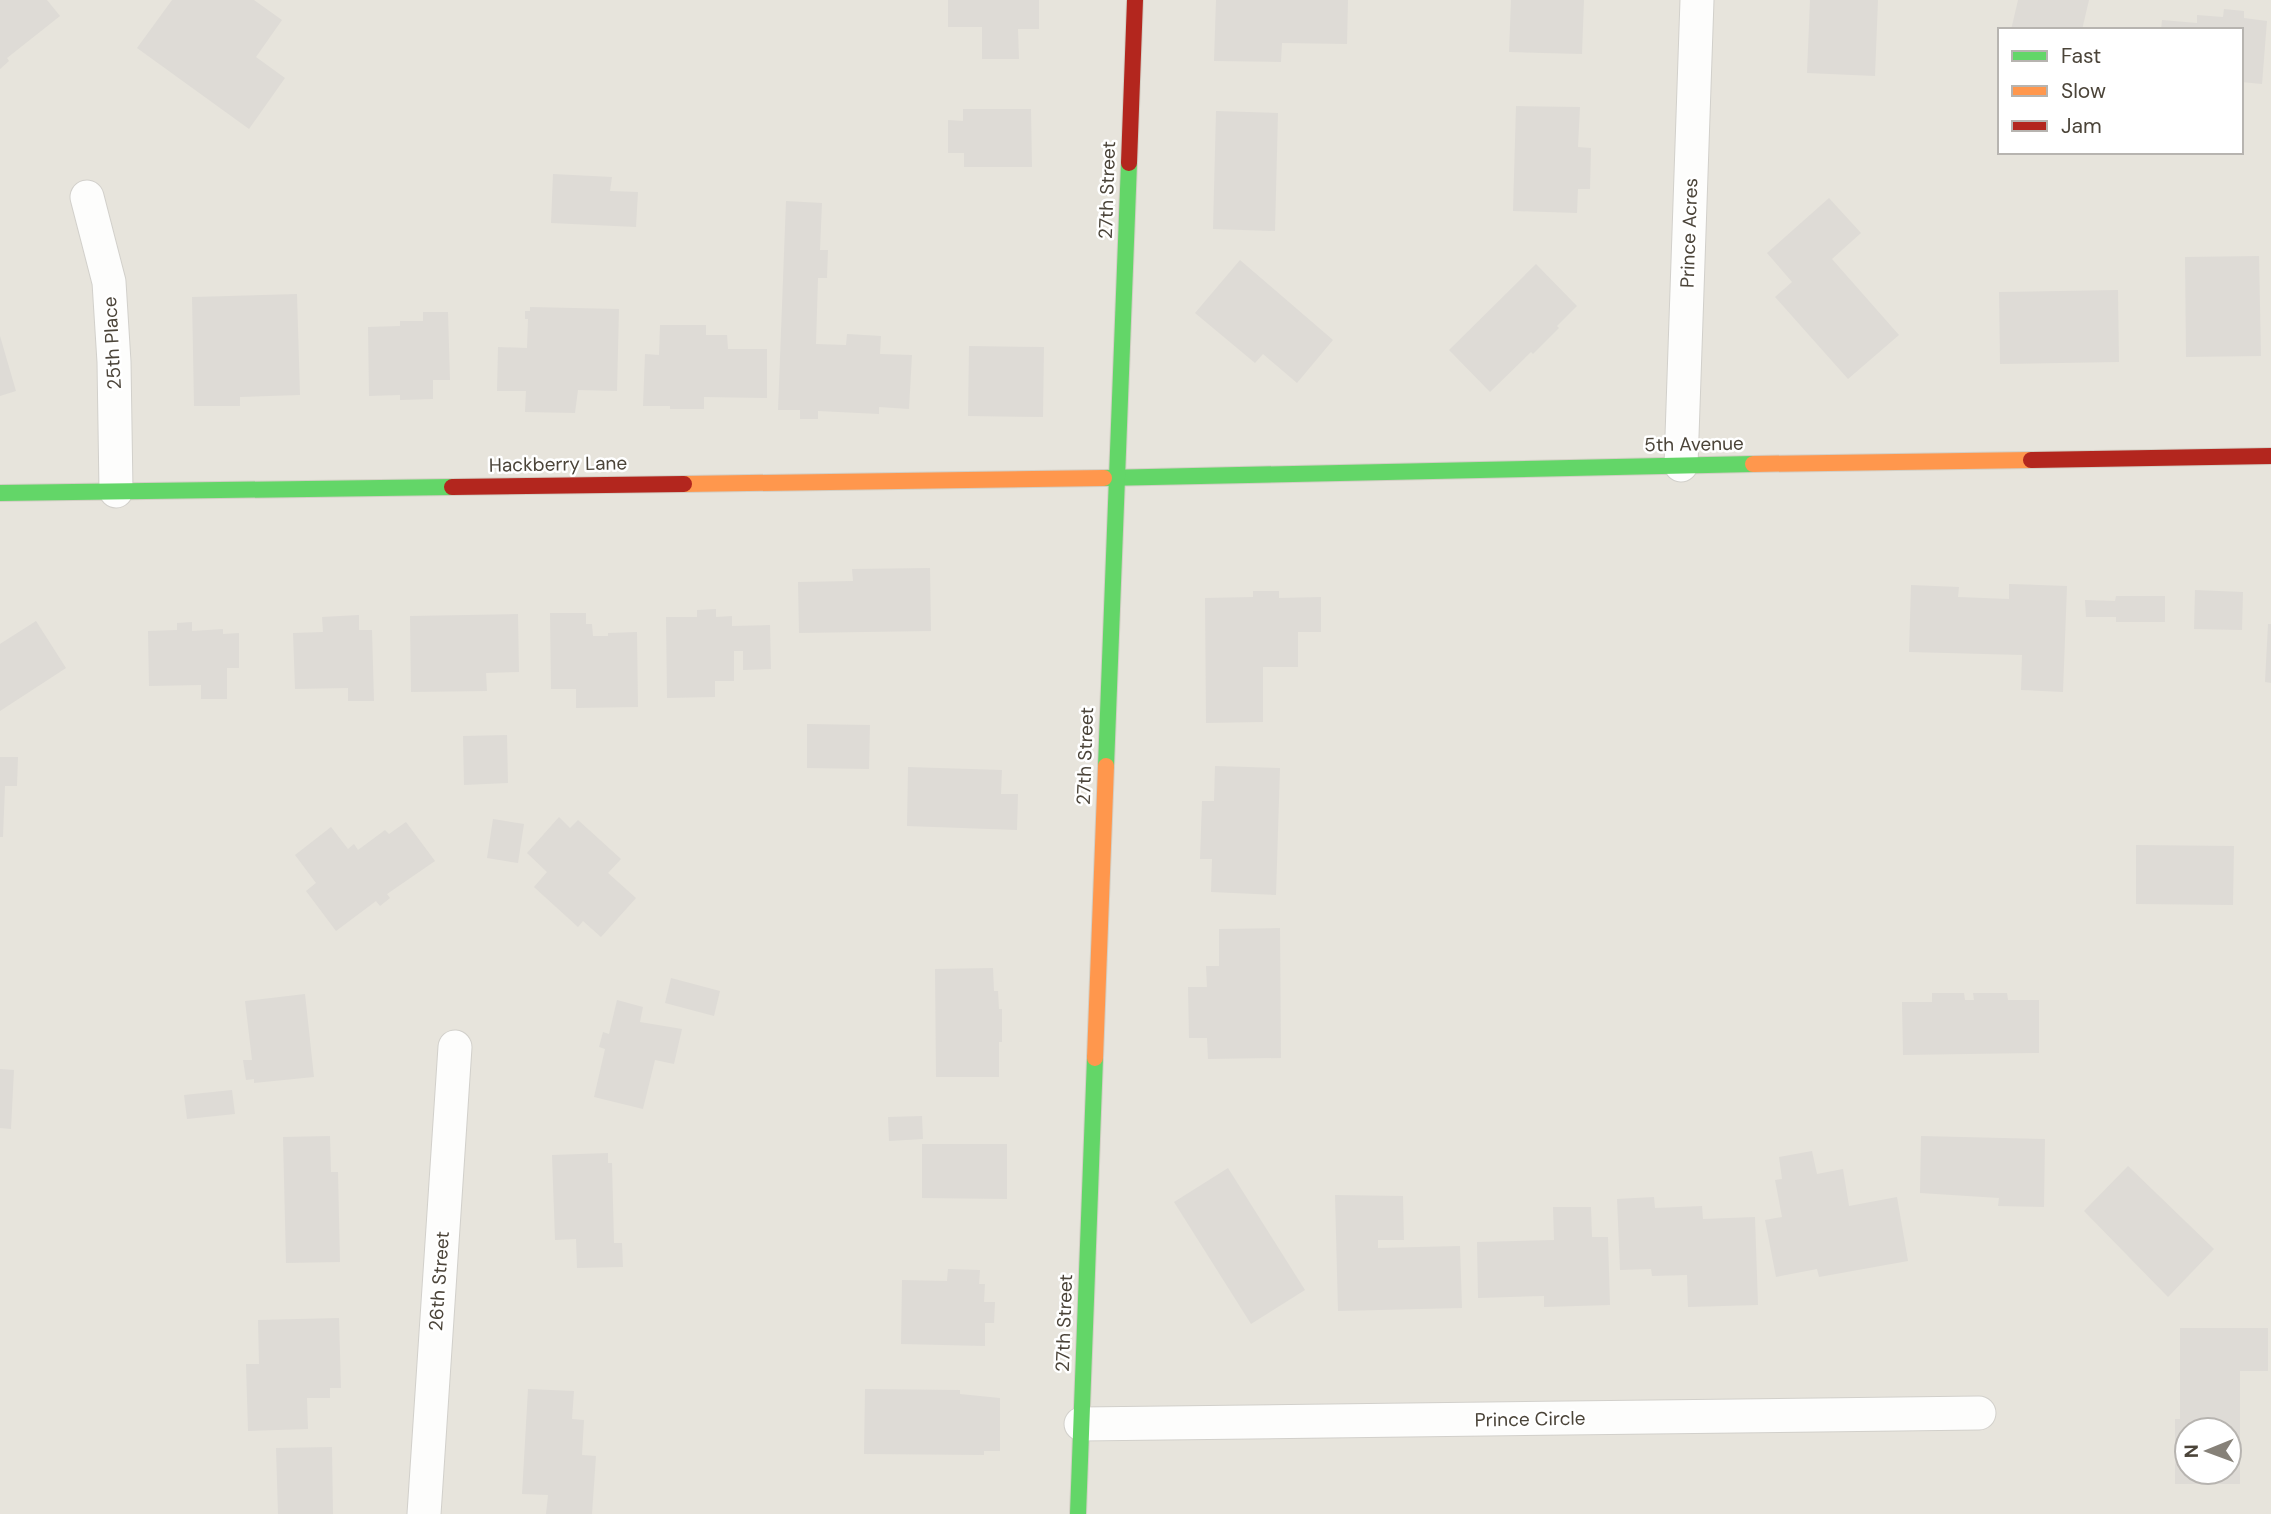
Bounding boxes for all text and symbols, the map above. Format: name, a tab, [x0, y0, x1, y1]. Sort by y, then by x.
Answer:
legend	[1998, 28, 2243, 154]
text: Fast	[2061, 42, 2101, 70]
text: Slow	[2061, 77, 2106, 105]
text: Jam	[2061, 112, 2102, 140]
street label: 27th Street	[1093, 141, 1121, 239]
street label: Prince Acres	[1675, 177, 1703, 289]
street label: 25th Place	[97, 296, 127, 390]
street label: 5th Avenue	[1644, 431, 1744, 457]
street label: Hackberry Lane	[489, 450, 627, 478]
street label: 27th Street	[1071, 707, 1099, 805]
street label: 26th Street	[423, 1230, 455, 1332]
street label: 27th Street	[1050, 1274, 1078, 1372]
street label: Prince Circle	[1474, 1406, 1586, 1432]
north arrow	[2173, 1416, 2243, 1486]
text: N	[2179, 1444, 2204, 1458]

